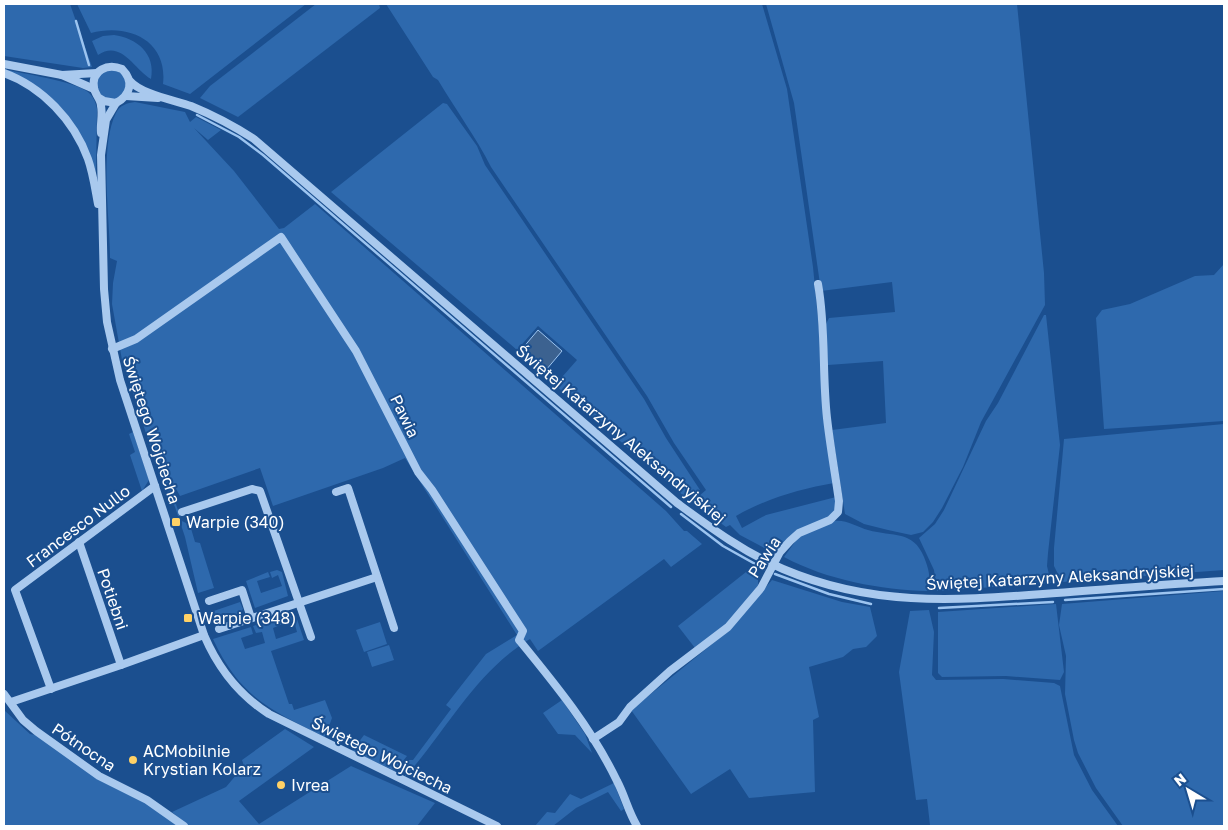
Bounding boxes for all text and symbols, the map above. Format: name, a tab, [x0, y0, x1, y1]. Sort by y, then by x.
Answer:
street label: Świętej Katarzyny Aleksandryjskiej	[512, 340, 730, 528]
street label: Świętego Wojciecha	[119, 354, 185, 506]
street label: Pawia	[386, 391, 424, 441]
street label: Francesco Nullo	[22, 480, 134, 572]
place label: Warpie (340)	[186, 512, 285, 532]
marker: Warpie (340)	[170, 516, 182, 528]
street label: Pawia	[743, 532, 785, 582]
street label: Świętej Katarzyny Aleksandryjskiej	[926, 560, 1194, 594]
street label: Potiebni	[93, 566, 133, 632]
place label: Warpie (348)	[198, 608, 296, 628]
marker: Warpie (348)	[182, 612, 194, 624]
street label: Świętego Wojciecha	[308, 712, 456, 798]
street label: Północna	[48, 718, 120, 776]
place label: ACMobilnie Krystian Kolarz	[143, 741, 261, 779]
marker: ACMobilnie Krystian Kolarz	[127, 754, 139, 766]
north arrow	[1163, 765, 1213, 815]
text: N	[1170, 769, 1189, 789]
place label: Ivrea	[291, 775, 329, 795]
marker: Ivrea	[275, 779, 287, 791]

